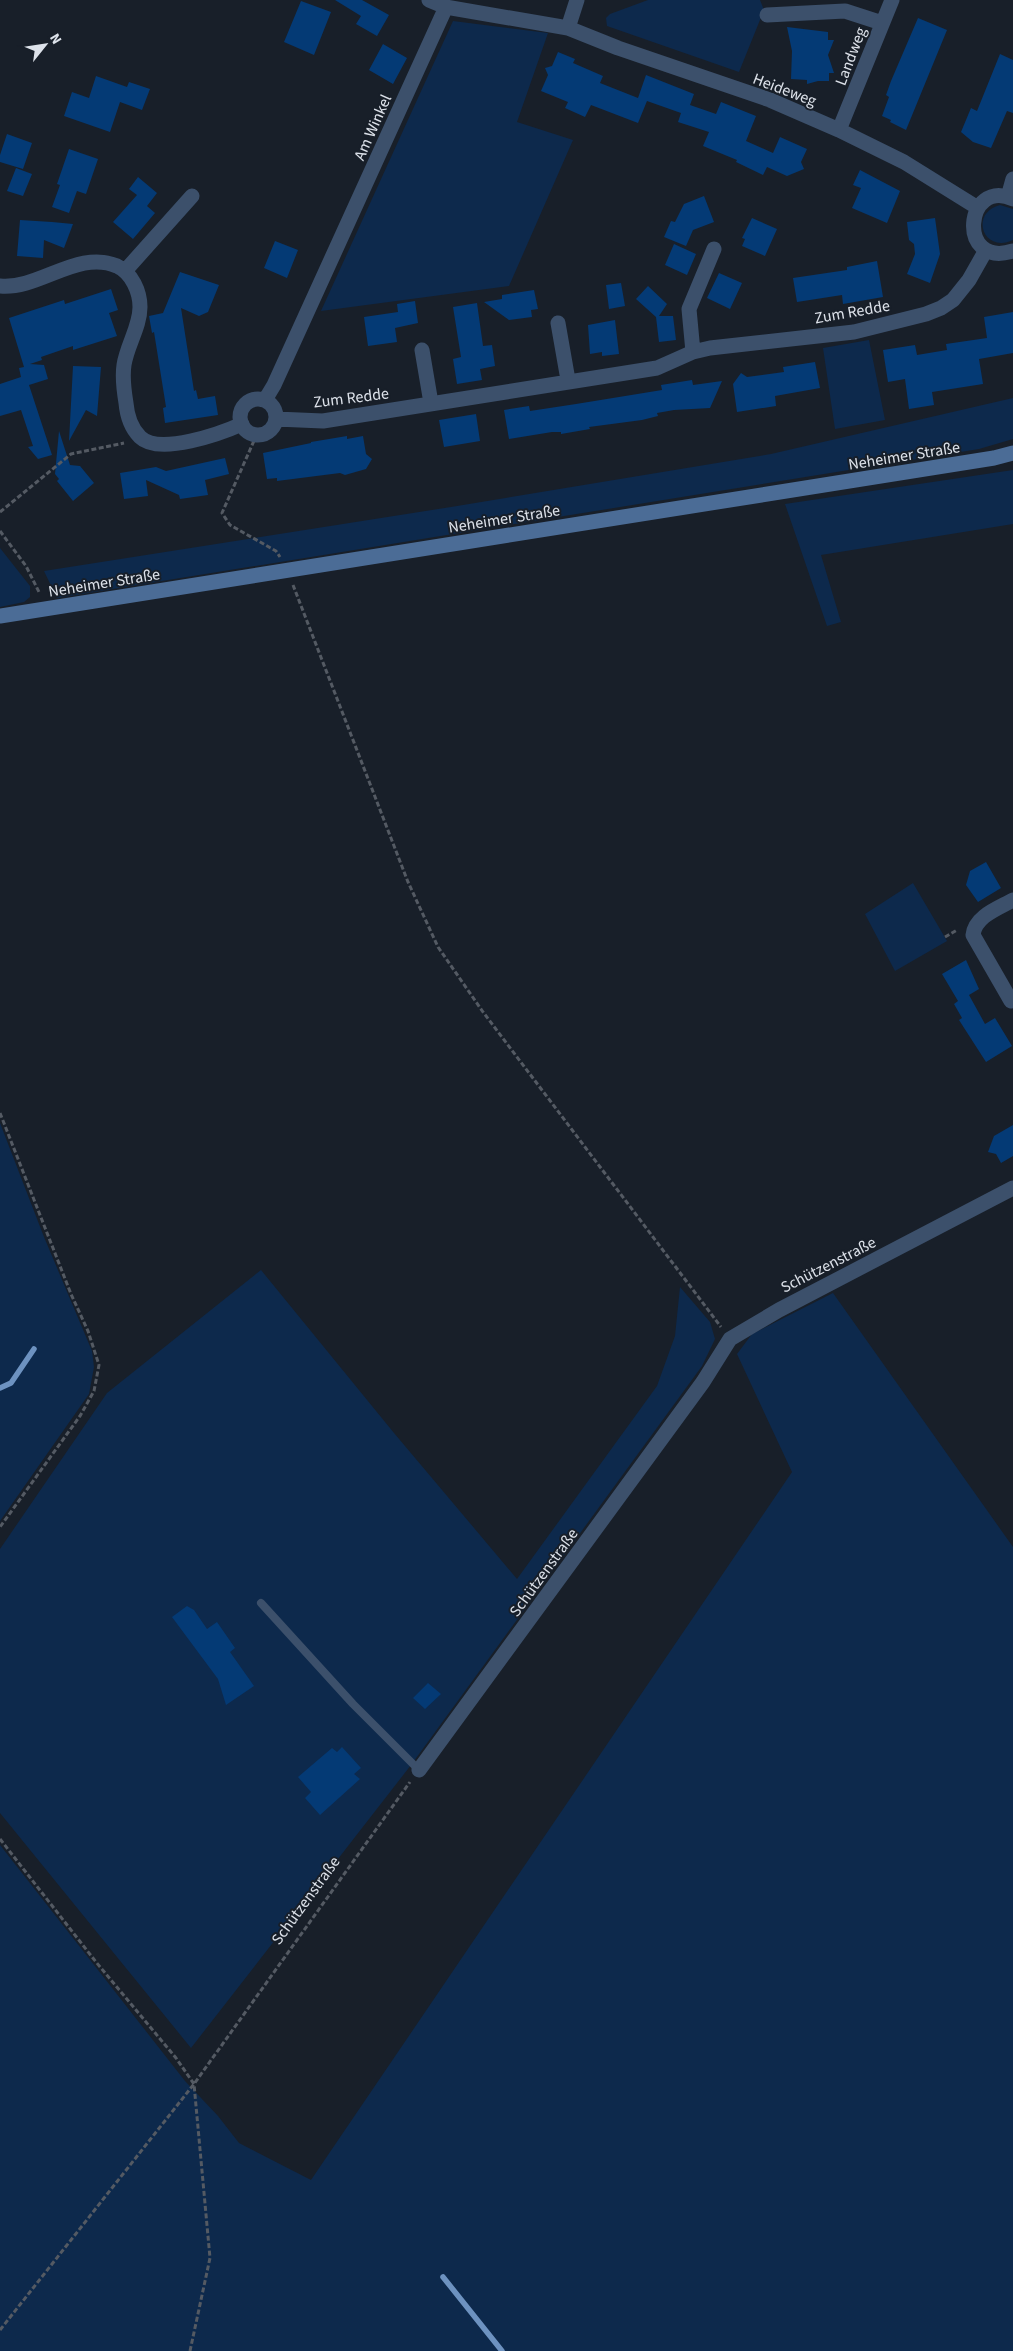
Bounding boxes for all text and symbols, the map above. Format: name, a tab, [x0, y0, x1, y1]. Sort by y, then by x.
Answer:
north arrow	[20, 20, 70, 70]
street label: Landweg	[830, 24, 872, 89]
text: N	[44, 30, 66, 48]
street label: Heideweg	[750, 68, 820, 112]
street label: Am Winkel	[349, 91, 397, 164]
street label: Zum Redde	[813, 295, 892, 329]
street label: Zum Redde	[312, 382, 390, 414]
street label: Neheimer Straße	[847, 436, 962, 476]
street label: Neheimer Straße	[447, 499, 562, 539]
street label: Neheimer Straße	[47, 563, 162, 603]
street label: Schützenstraße	[777, 1231, 880, 1298]
street label: Schützenstraße	[504, 1524, 583, 1621]
street label: Schützenstraße	[266, 1852, 345, 1949]

